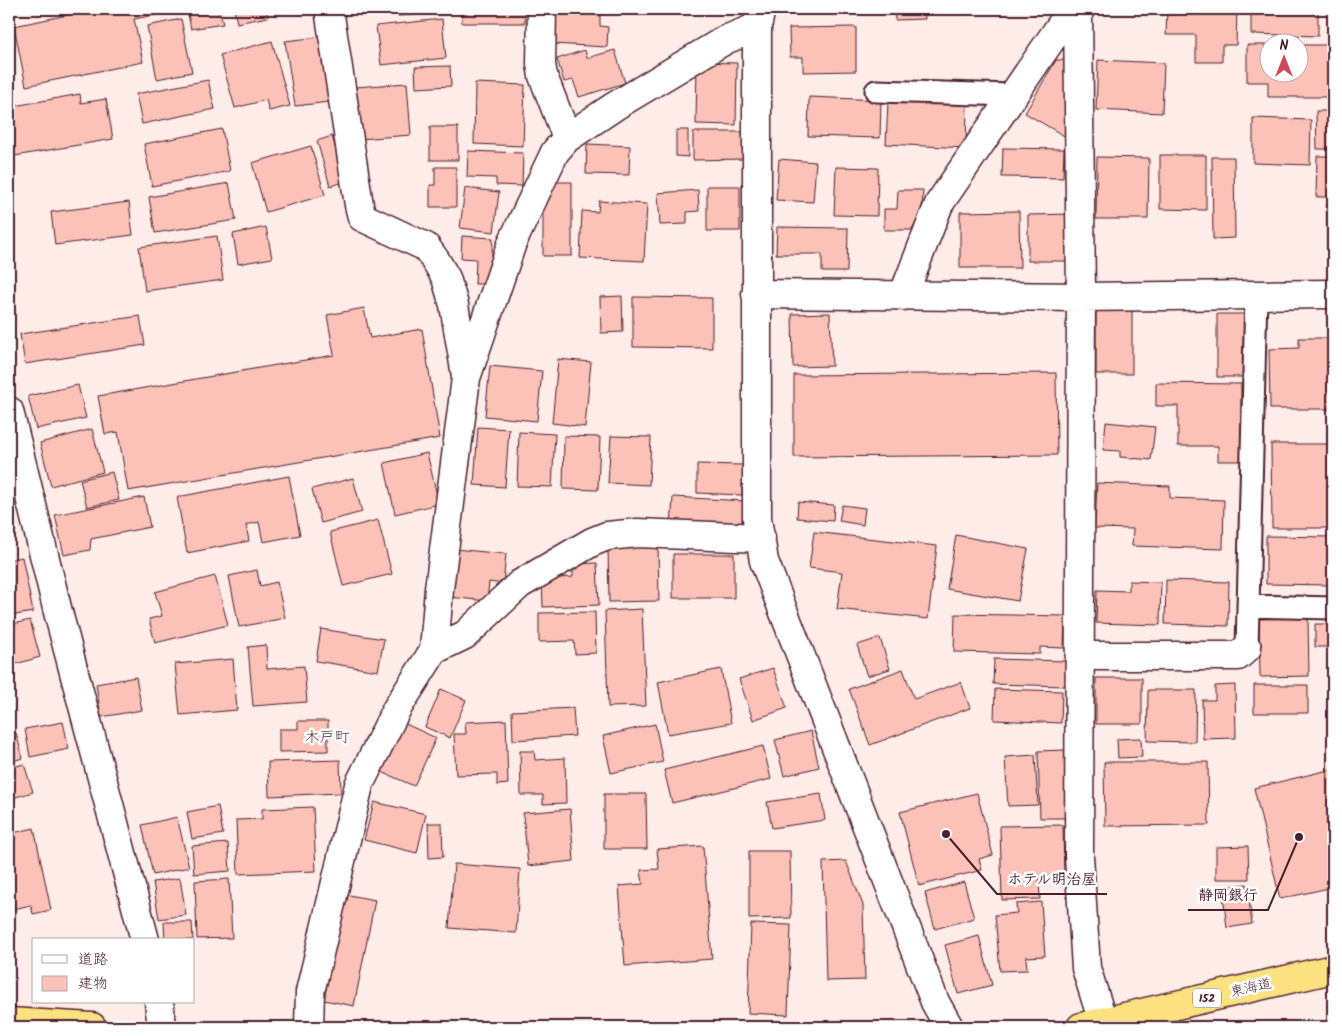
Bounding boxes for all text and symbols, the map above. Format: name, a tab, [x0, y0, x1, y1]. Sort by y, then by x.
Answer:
north arrow	[1260, 32, 1310, 82]
text: N	[1280, 35, 1289, 57]
district label: 木戸町	[304, 726, 350, 750]
callout: ホテル明治屋	[997, 864, 1107, 894]
text: ホテル明治屋	[1007, 868, 1097, 892]
callout: 静岡銀行	[1188, 880, 1268, 910]
text: 静岡銀行	[1198, 884, 1258, 908]
legend	[32, 938, 195, 1004]
text: 道路	[78, 948, 108, 972]
text: 建物	[78, 972, 108, 996]
street label: 東海道	[1228, 973, 1274, 1003]
road number: 152	[1193, 988, 1221, 1008]

